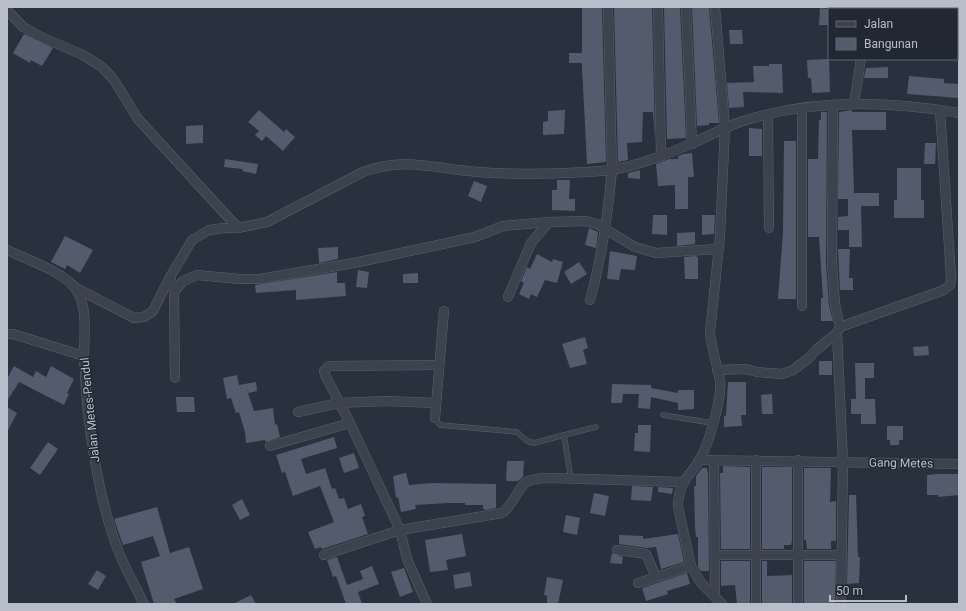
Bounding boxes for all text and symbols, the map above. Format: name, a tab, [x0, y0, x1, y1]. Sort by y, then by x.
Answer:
legend	[828, 8, 958, 60]
text: Jalan	[864, 17, 893, 31]
text: Bangunan	[864, 37, 918, 51]
street label: Jalan Metes-Pendul	[78, 357, 102, 463]
street label: Gang Metes	[869, 455, 933, 471]
scale bar	[830, 577, 906, 603]
text: 50 m	[836, 584, 863, 598]

